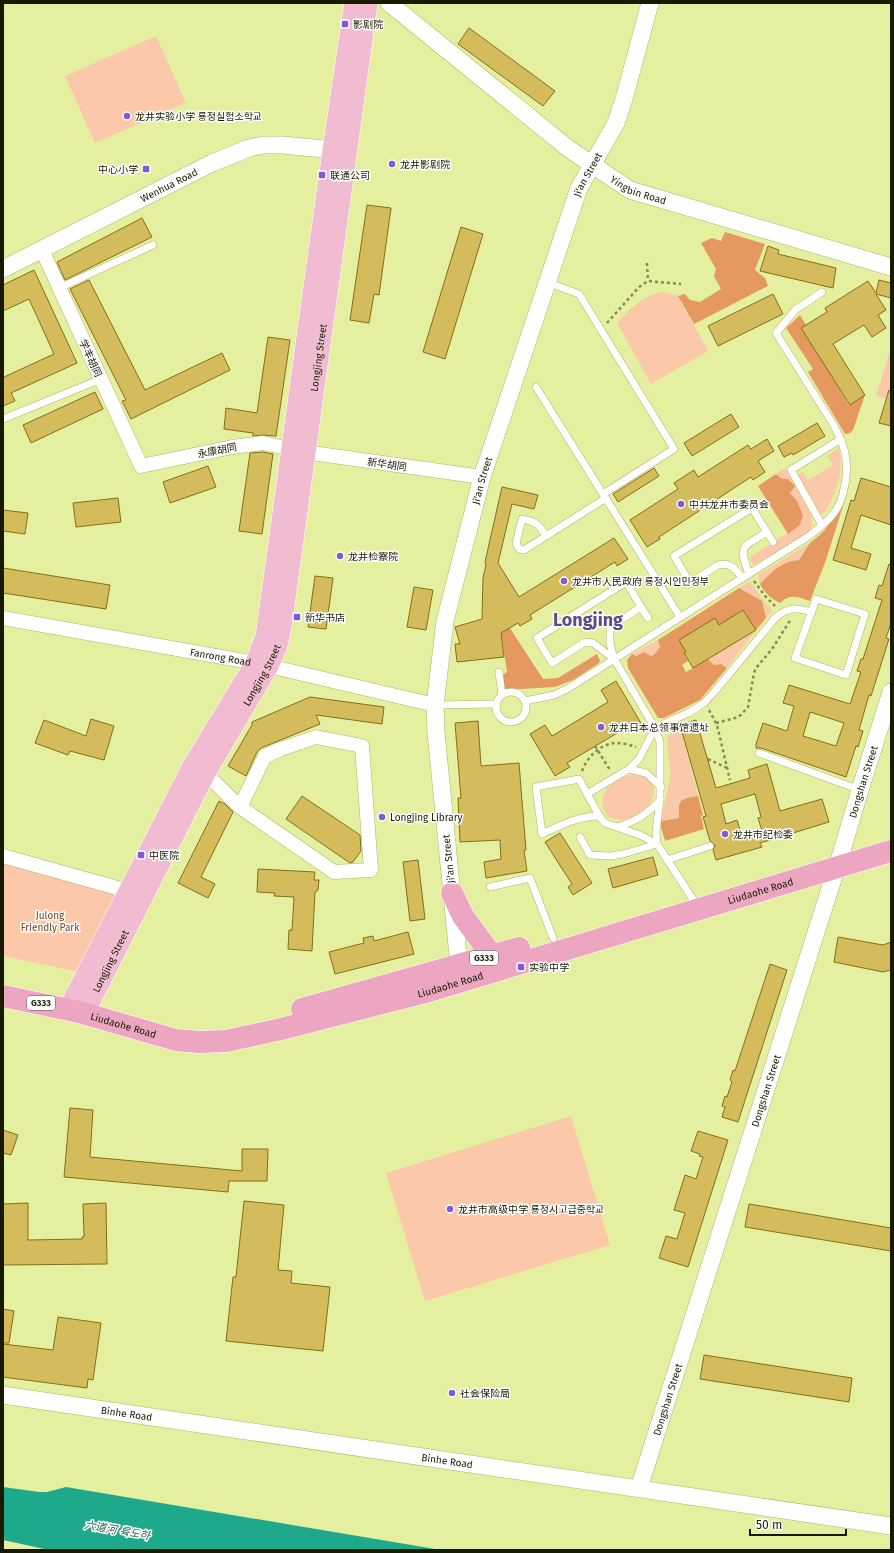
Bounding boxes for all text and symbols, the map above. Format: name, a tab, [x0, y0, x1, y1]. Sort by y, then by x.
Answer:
marker: 影剧院	[340, 19, 350, 29]
place label: 影剧院	[353, 19, 383, 31]
marker: 龙井实验小学 룡정실험소학교	[122, 111, 132, 121]
place label: 龙井实验小学 룡정실험소학교	[135, 111, 262, 123]
street label: Ji'an Street	[571, 150, 605, 199]
marker: 龙井影剧院	[387, 159, 397, 169]
place label: 龙井影剧院	[400, 159, 450, 171]
place label: 中心小学	[98, 164, 138, 176]
marker: 中心小学	[141, 164, 151, 174]
street label: Wenhua Road	[139, 166, 200, 205]
marker: 联通公司	[317, 170, 327, 180]
place label: 联通公司	[330, 170, 370, 182]
street label: Yingbin Road	[608, 173, 668, 207]
street label: Longjing Street	[309, 323, 330, 392]
street label: 学丰胡同	[76, 338, 104, 379]
street label: 永康胡同	[196, 441, 238, 461]
street label: Ji'an Street	[470, 455, 495, 506]
street label: 新华胡同	[366, 456, 408, 474]
marker: 中共龙井市委员会	[676, 499, 686, 509]
place label: 中共龙井市委员会	[689, 499, 769, 511]
marker: 龙井检察院	[335, 551, 345, 561]
place label: 龙井检察院	[348, 551, 398, 563]
marker: 龙井市人民政府 룡정시인민정부	[559, 576, 569, 586]
place label: 龙井市人民政府 룡정시인민정부	[572, 576, 709, 588]
district label: Longjing	[553, 609, 623, 631]
marker: 新华书店	[292, 612, 302, 622]
place label: 新华书店	[305, 612, 345, 624]
street label: Longjing Street	[241, 642, 284, 708]
street label: Fanrong Road	[189, 646, 252, 669]
marker: 龙井日本总领事馆遗址	[596, 722, 606, 732]
place label: 龙井日本总领事馆遗址	[609, 722, 709, 734]
street label: Dongshan Street	[847, 744, 881, 819]
marker: Longjing Library	[377, 812, 387, 822]
place label: Longjing Library	[390, 812, 463, 824]
marker: 龙井市纪检委	[720, 829, 730, 839]
place label: 龙井市纪检委	[733, 829, 793, 841]
street label: Ji'an Street	[440, 834, 458, 884]
marker: 中医院	[136, 850, 146, 860]
place label: 中医院	[149, 850, 179, 862]
street label: Liudaohe Road	[726, 876, 795, 907]
park label: Julong Friendly Park	[21, 910, 80, 934]
street label: Longjing Street	[90, 928, 132, 995]
road number: G333	[470, 951, 498, 965]
marker: 实验中学	[516, 962, 526, 972]
place label: 实验中学	[529, 962, 569, 974]
street label: Liudaohe Road	[416, 970, 485, 1001]
road number: G333	[27, 996, 55, 1010]
street label: Liudaohe Road	[89, 1011, 158, 1041]
street label: Dongshan Street	[749, 1053, 784, 1129]
marker: 龙井市高级中学 룡정시고급중학교	[445, 1204, 455, 1214]
place label: 龙井市高级中学 룡정시고급중학교	[458, 1204, 604, 1216]
street label: Dongshan Street	[651, 1362, 685, 1437]
marker: 社会保险局	[447, 1388, 457, 1398]
place label: 社会保险局	[460, 1388, 510, 1400]
street label: Binhe Road	[100, 1405, 153, 1424]
street label: Binhe Road	[421, 1452, 474, 1471]
scale bar	[750, 1511, 846, 1537]
water label: 六道河 륙도하	[83, 1518, 152, 1543]
text: 50 m	[756, 1518, 782, 1532]

